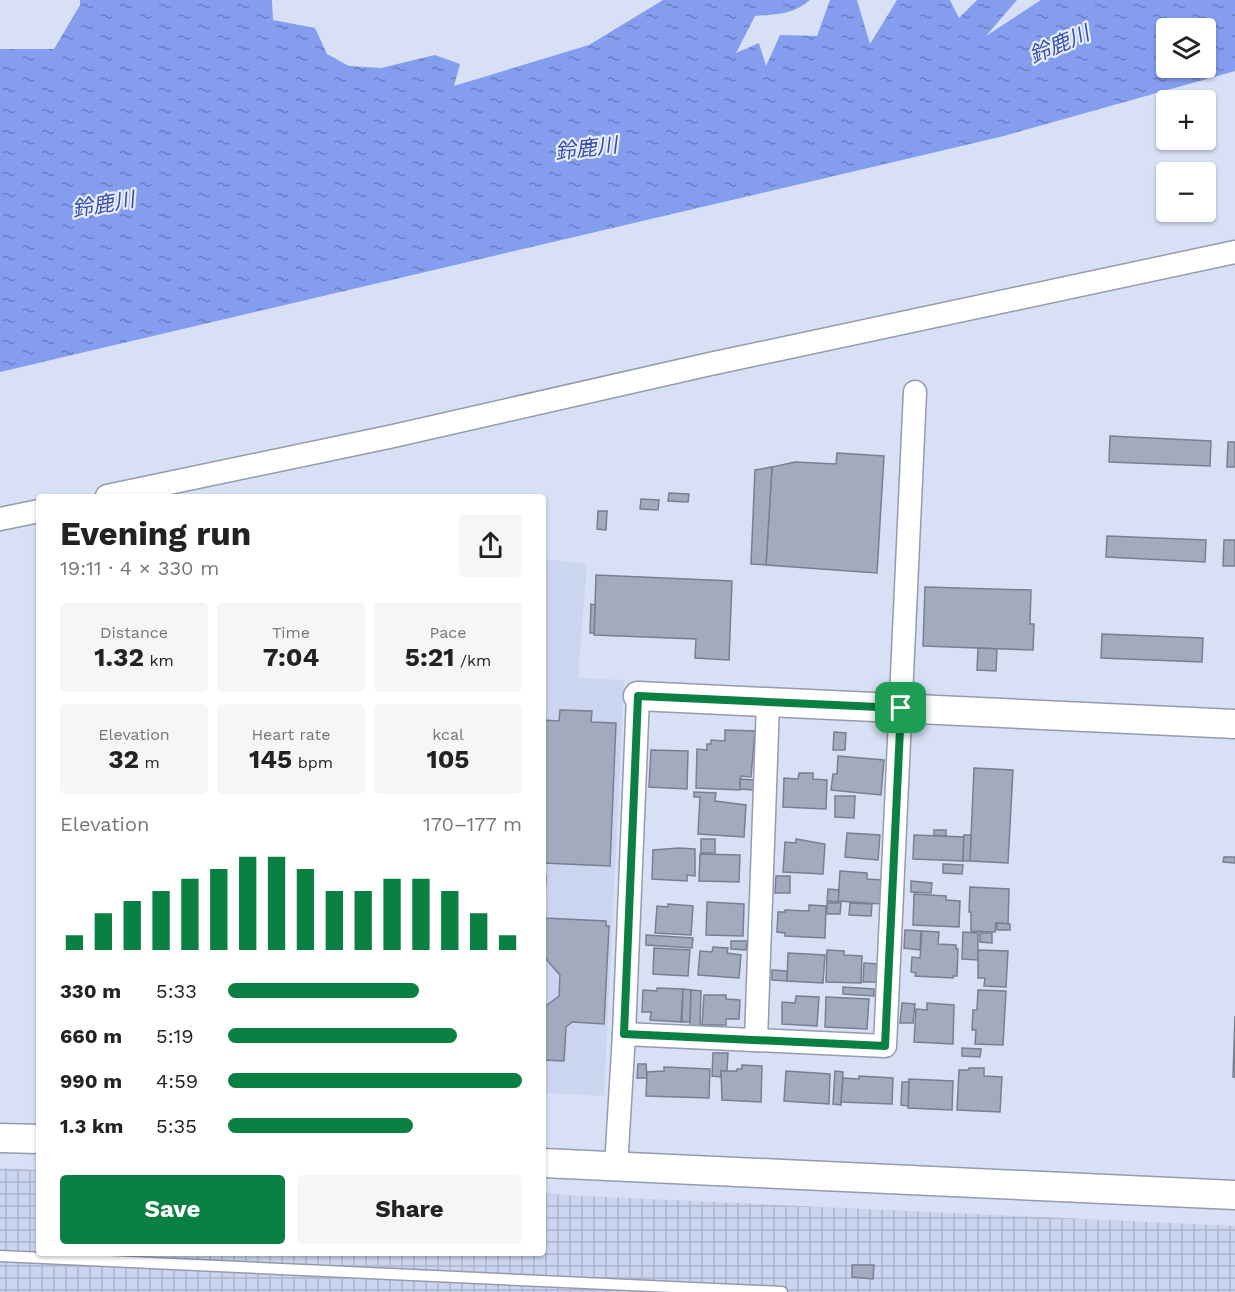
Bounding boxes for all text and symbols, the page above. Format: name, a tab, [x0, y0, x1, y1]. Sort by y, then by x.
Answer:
map controls	[1156, 18, 1216, 222]
button: layers	[1156, 18, 1216, 78]
water label: 鈴鹿川	[1025, 19, 1095, 68]
button: +	[1156, 90, 1216, 150]
water label: 鈴鹿川	[553, 132, 621, 164]
button: −	[1156, 162, 1216, 222]
water label: 鈴鹿川	[70, 186, 138, 222]
text: Evening run	[60, 514, 251, 553]
button: share	[459, 514, 522, 577]
text: 19:11 · 4 × 330 m	[60, 556, 219, 580]
text: Distance	[100, 623, 168, 642]
text: Time	[272, 623, 310, 642]
text: Pace	[429, 623, 467, 642]
text: 1.32	[94, 642, 144, 672]
text: 7:04	[263, 642, 319, 672]
text: 5:21	[405, 642, 454, 672]
text: km	[144, 651, 174, 670]
text: /km	[454, 651, 491, 670]
pin	[875, 682, 926, 733]
icon: arrive	[884, 691, 917, 724]
text: Elevation	[98, 725, 170, 744]
text: Heart rate	[251, 725, 331, 744]
text: kcal	[432, 725, 464, 744]
text: 32	[108, 744, 139, 774]
text: 145	[249, 744, 292, 774]
text: 105	[427, 744, 469, 774]
text: m	[139, 753, 160, 772]
text: bpm	[292, 753, 333, 772]
text: Elevation	[60, 812, 149, 836]
text: 170–177 m	[423, 812, 522, 836]
text: 330 m	[60, 979, 121, 1003]
text: 5:33	[156, 979, 197, 1003]
text: 660 m	[60, 1024, 122, 1048]
text: 5:19	[156, 1024, 194, 1048]
text: 990 m	[60, 1069, 122, 1093]
text: 4:59	[156, 1069, 198, 1093]
text: 1.3 km	[60, 1114, 123, 1138]
text: 5:35	[156, 1114, 197, 1138]
button: Save	[60, 1175, 285, 1244]
button: Share	[297, 1175, 522, 1244]

